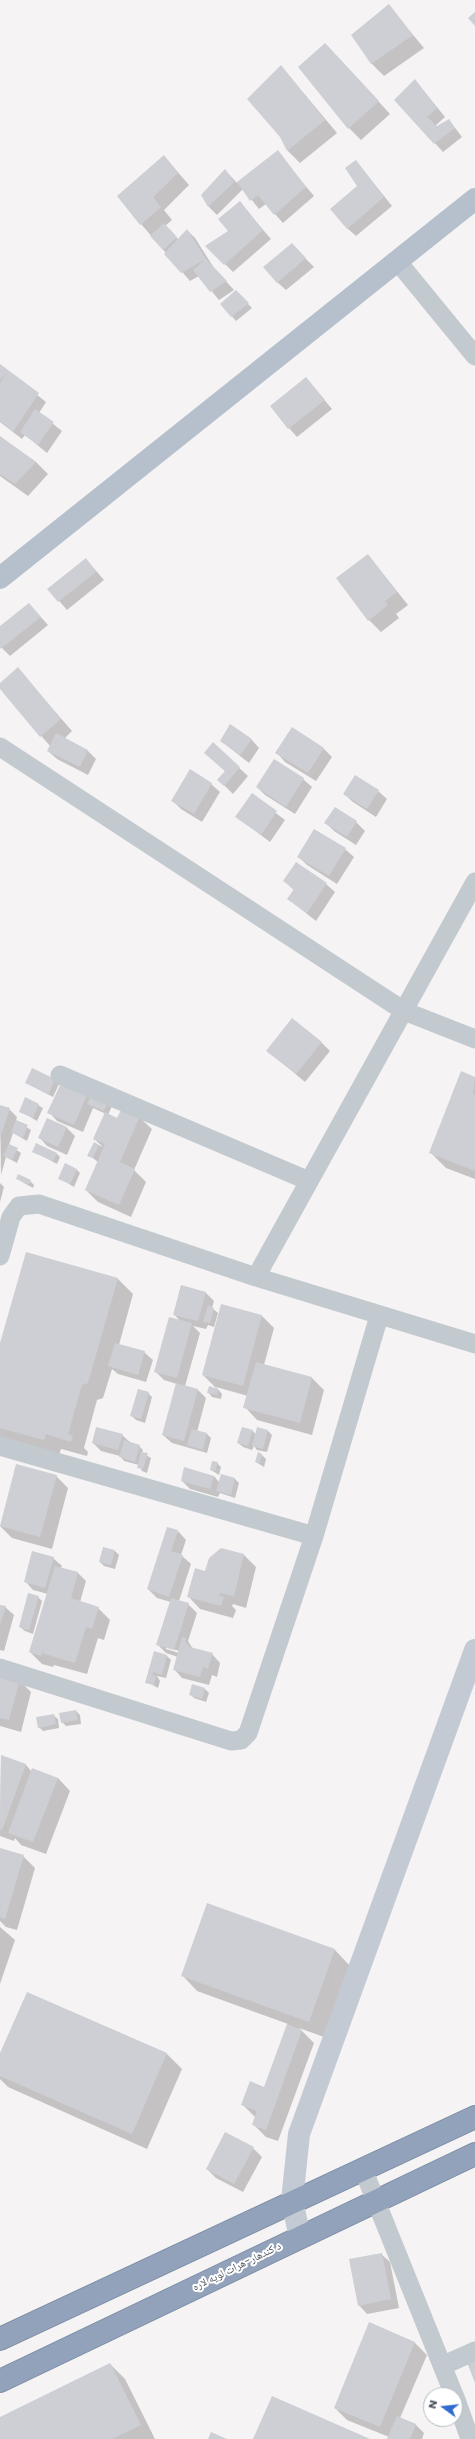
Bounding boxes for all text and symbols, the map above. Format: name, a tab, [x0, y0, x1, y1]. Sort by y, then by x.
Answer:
street label: د کندهار-هرات لويه لاره	[191, 2240, 283, 2294]
north arrow	[423, 2387, 463, 2427]
text: N	[424, 2398, 441, 2410]

